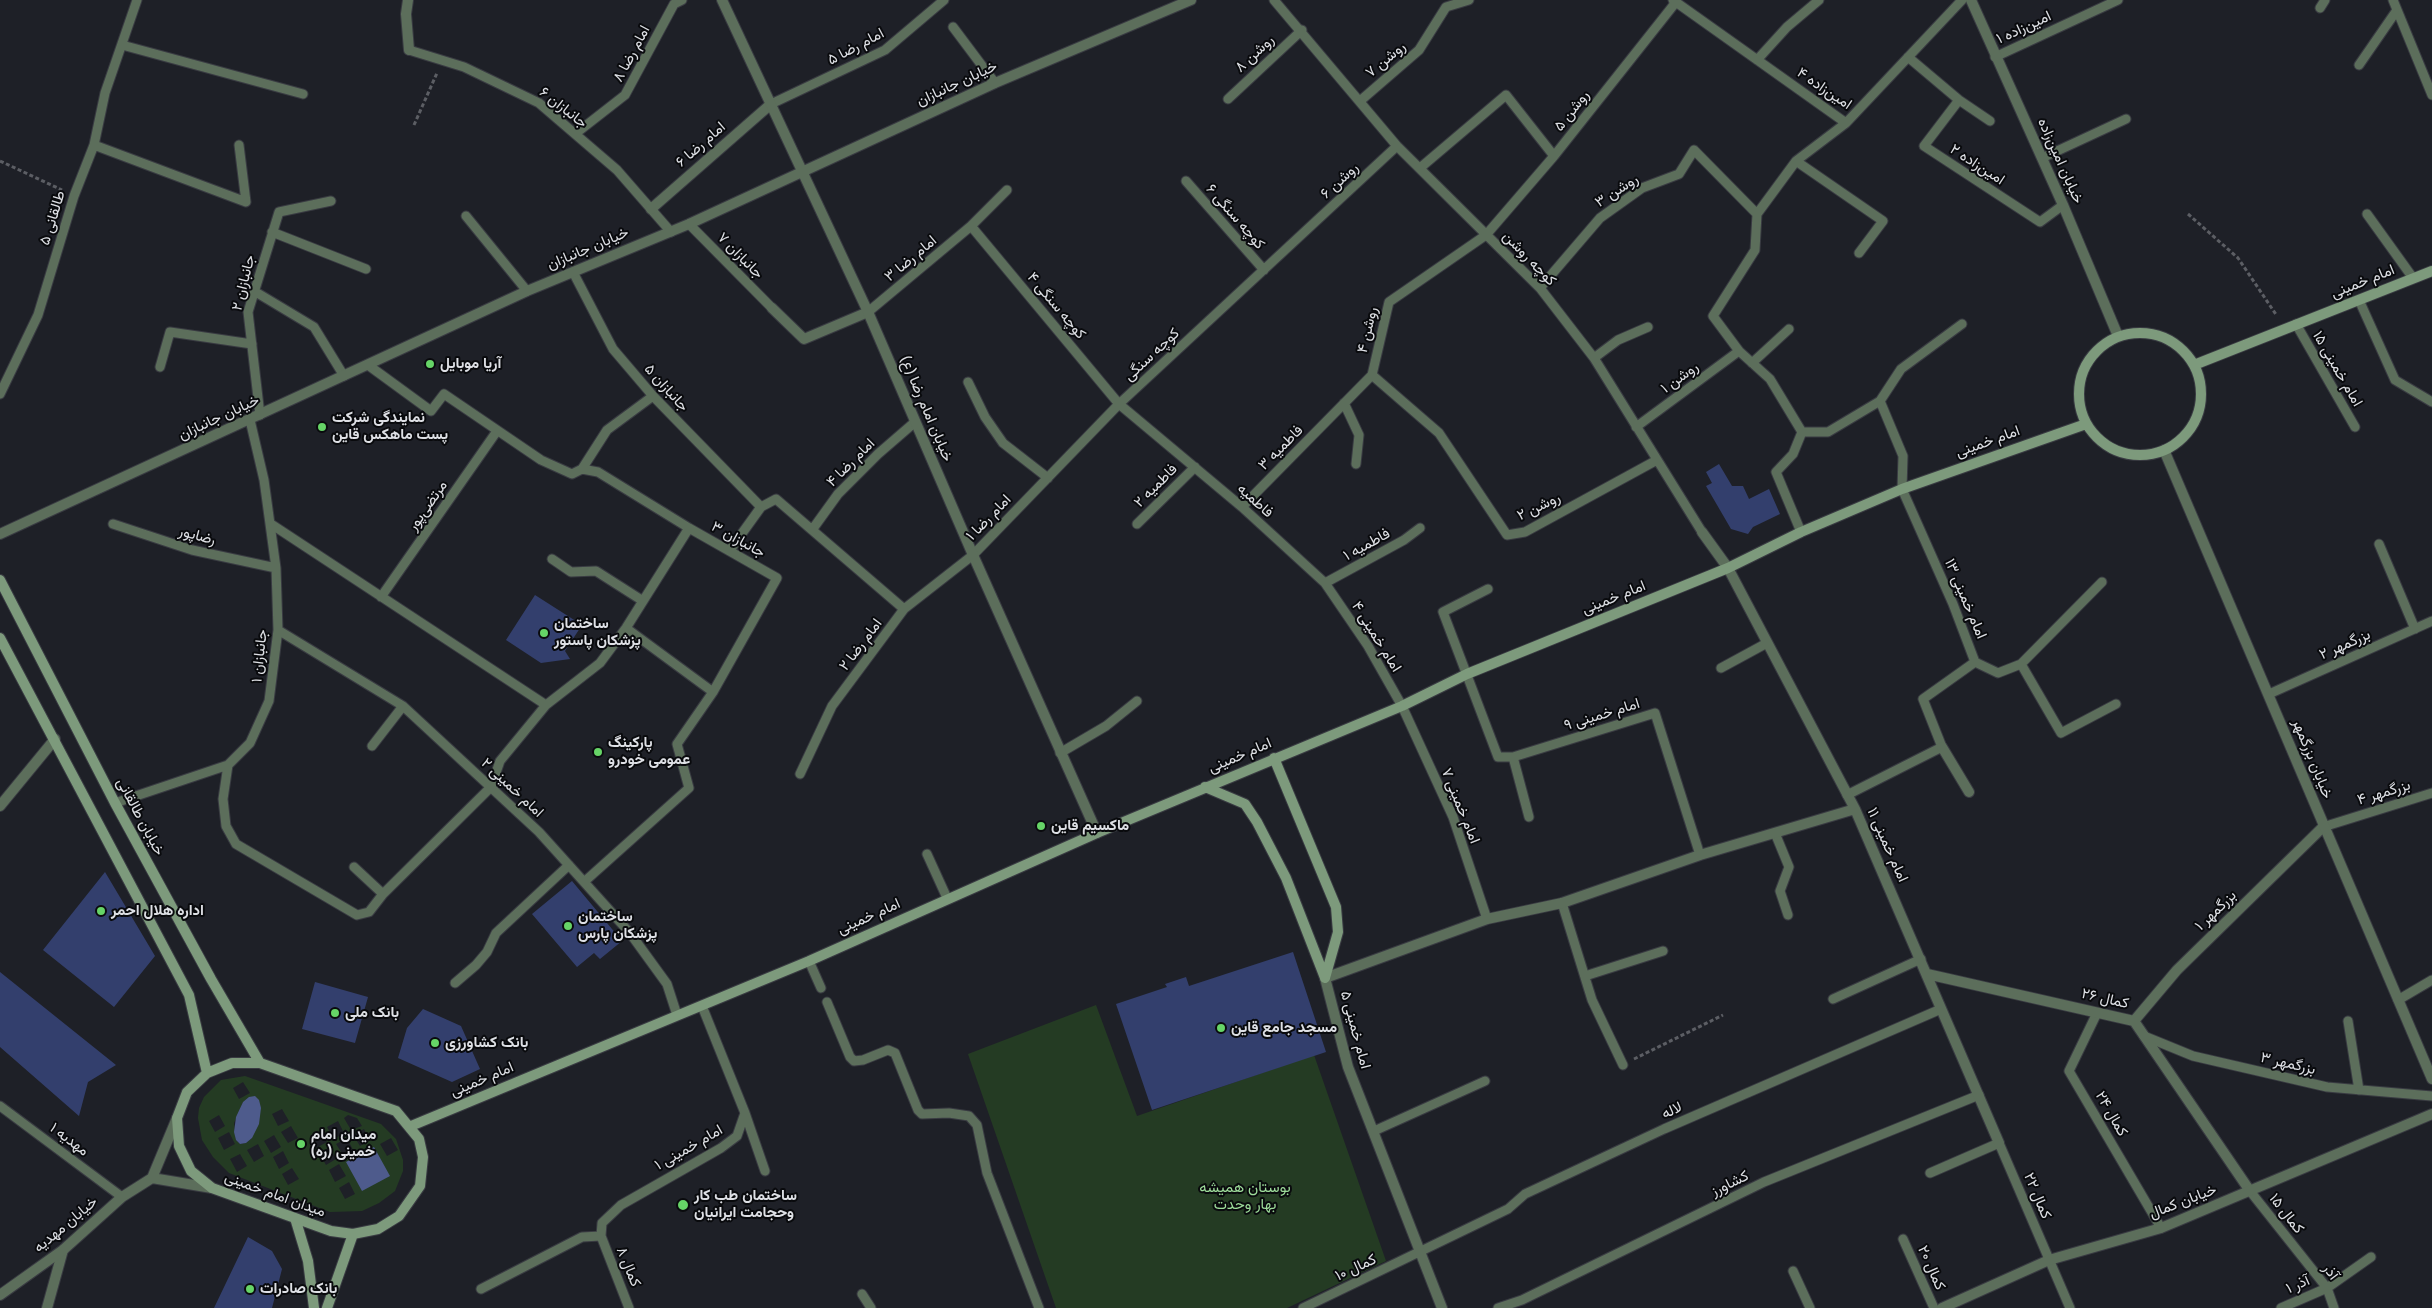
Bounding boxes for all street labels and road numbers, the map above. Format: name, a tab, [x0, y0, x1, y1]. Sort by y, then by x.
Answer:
street label: امین‌زاده ۱	[1994, 8, 2054, 48]
street label: امام رضا ۸	[610, 23, 654, 85]
street label: امام رضا ۵	[825, 25, 887, 69]
street label: روشن ۸	[1232, 31, 1278, 77]
street label: روشن ۷	[1362, 38, 1410, 82]
street label: خیابان جانبازان	[914, 57, 1000, 111]
street label: امین‌زاده ۴	[1793, 64, 1855, 114]
street label: جانبازان ۶	[535, 84, 591, 132]
street label: روشن ۵	[1550, 87, 1594, 135]
street label: خیابان امین‌زاده	[2033, 115, 2087, 207]
street label: امام رضا ۶	[673, 119, 729, 171]
street label: امین‌زاده ۲	[1946, 141, 2008, 189]
street label: روشن ۶	[1317, 159, 1363, 203]
street label: روشن ۳	[1592, 170, 1642, 212]
street label: کوچه سنگی ۶	[1202, 181, 1268, 253]
street label: طالقانی ۵	[36, 189, 70, 247]
street label: خیابان جانبازان	[544, 224, 632, 274]
street label: کوچه روشن	[1498, 228, 1560, 290]
street label: جانبازان ۷	[713, 229, 767, 283]
street label: امام رضا ۳	[881, 232, 941, 286]
street label: جانبازان ۲	[228, 253, 260, 313]
street label: امام خمینی	[2329, 261, 2397, 303]
street label: کوچه سنگی ۴	[1023, 269, 1089, 343]
street label: روشن ۴	[1354, 305, 1382, 355]
street label: کوچه سنگی	[1121, 325, 1183, 385]
street label: امام خمینی ۱۵	[2308, 328, 2366, 410]
street label: خیابان امام رضا (ع)	[896, 353, 956, 465]
street label: روشن ۱	[1658, 358, 1702, 398]
street label: جانبازان ۵	[640, 360, 692, 416]
street label: خیابان جانبازان	[176, 391, 262, 445]
street label: فاطمیه ۳	[1255, 422, 1307, 474]
street label: امام خمینی	[1953, 422, 2023, 462]
street label: امام رضا ۴	[823, 435, 879, 491]
street label: فاطمیه ۲	[1131, 461, 1181, 511]
street label: مرتضی‌پور	[404, 477, 452, 535]
street label: فاطمیه	[1233, 480, 1277, 522]
street label: روشن ۲	[1514, 489, 1564, 525]
street label: امام رضا ۱	[963, 491, 1015, 545]
street label: جانبازان ۳	[708, 518, 768, 562]
street label: رضاپور	[176, 522, 218, 550]
street label: فاطمیه ۱	[1341, 525, 1393, 565]
street label: امام خمینی ۱۳	[1940, 556, 1990, 642]
street label: امام خمینی	[1580, 577, 1648, 619]
street label: امام خمینی ۴	[1347, 598, 1405, 676]
street label: امام رضا ۲	[836, 615, 886, 675]
street label: بزرگمهر ۲	[2317, 626, 2373, 664]
street label: جانبازان ۱	[248, 629, 272, 683]
street label: امام خمینی ۹	[1562, 695, 1642, 735]
street label: خیابان بزرگمهر	[2288, 717, 2336, 801]
street label: امام خمینی	[1206, 735, 1274, 777]
street label: امام خمینی ۲	[477, 755, 547, 821]
street label: امام خمینی ۷	[1437, 766, 1483, 846]
street label: خیابان طالقانی	[112, 775, 168, 859]
street label: بزرگمهر ۴	[2355, 776, 2413, 810]
street label: امام خمینی ۱۱	[1863, 805, 1911, 885]
street label: بزرگمهر ۱	[2192, 887, 2240, 935]
street label: امام خمینی	[835, 895, 903, 939]
street label: کمال ۲۶	[2080, 985, 2130, 1013]
street label: امام خمینی ۵	[1336, 989, 1374, 1071]
street label: بزرگمهر ۳	[2259, 1049, 2317, 1079]
street label: امام خمینی	[448, 1059, 516, 1101]
street label: کمال ۲۴	[2091, 1088, 2131, 1140]
street label: لاله	[1659, 1099, 1685, 1123]
street label: مهدیه ۱	[46, 1120, 92, 1160]
street label: امام خمینی ۱	[652, 1121, 726, 1175]
street label: کشاورز	[1708, 1167, 1752, 1201]
street label: میدان امام خمینی	[222, 1168, 328, 1222]
street label: کمال ۲۲	[2019, 1170, 2055, 1222]
street label: خیابان کمال	[2147, 1181, 2219, 1223]
street label: کمال ۱۵	[2265, 1190, 2307, 1238]
street label: خیابان مهدیه	[30, 1193, 102, 1257]
street label: کمال ۲۰	[1913, 1243, 1949, 1293]
street label: کمال ۸	[612, 1244, 644, 1290]
street label: کمال ۱۰	[1333, 1251, 1379, 1285]
street label: آذر	[2318, 1260, 2342, 1284]
street label: آذر ۱	[2283, 1272, 2313, 1298]

